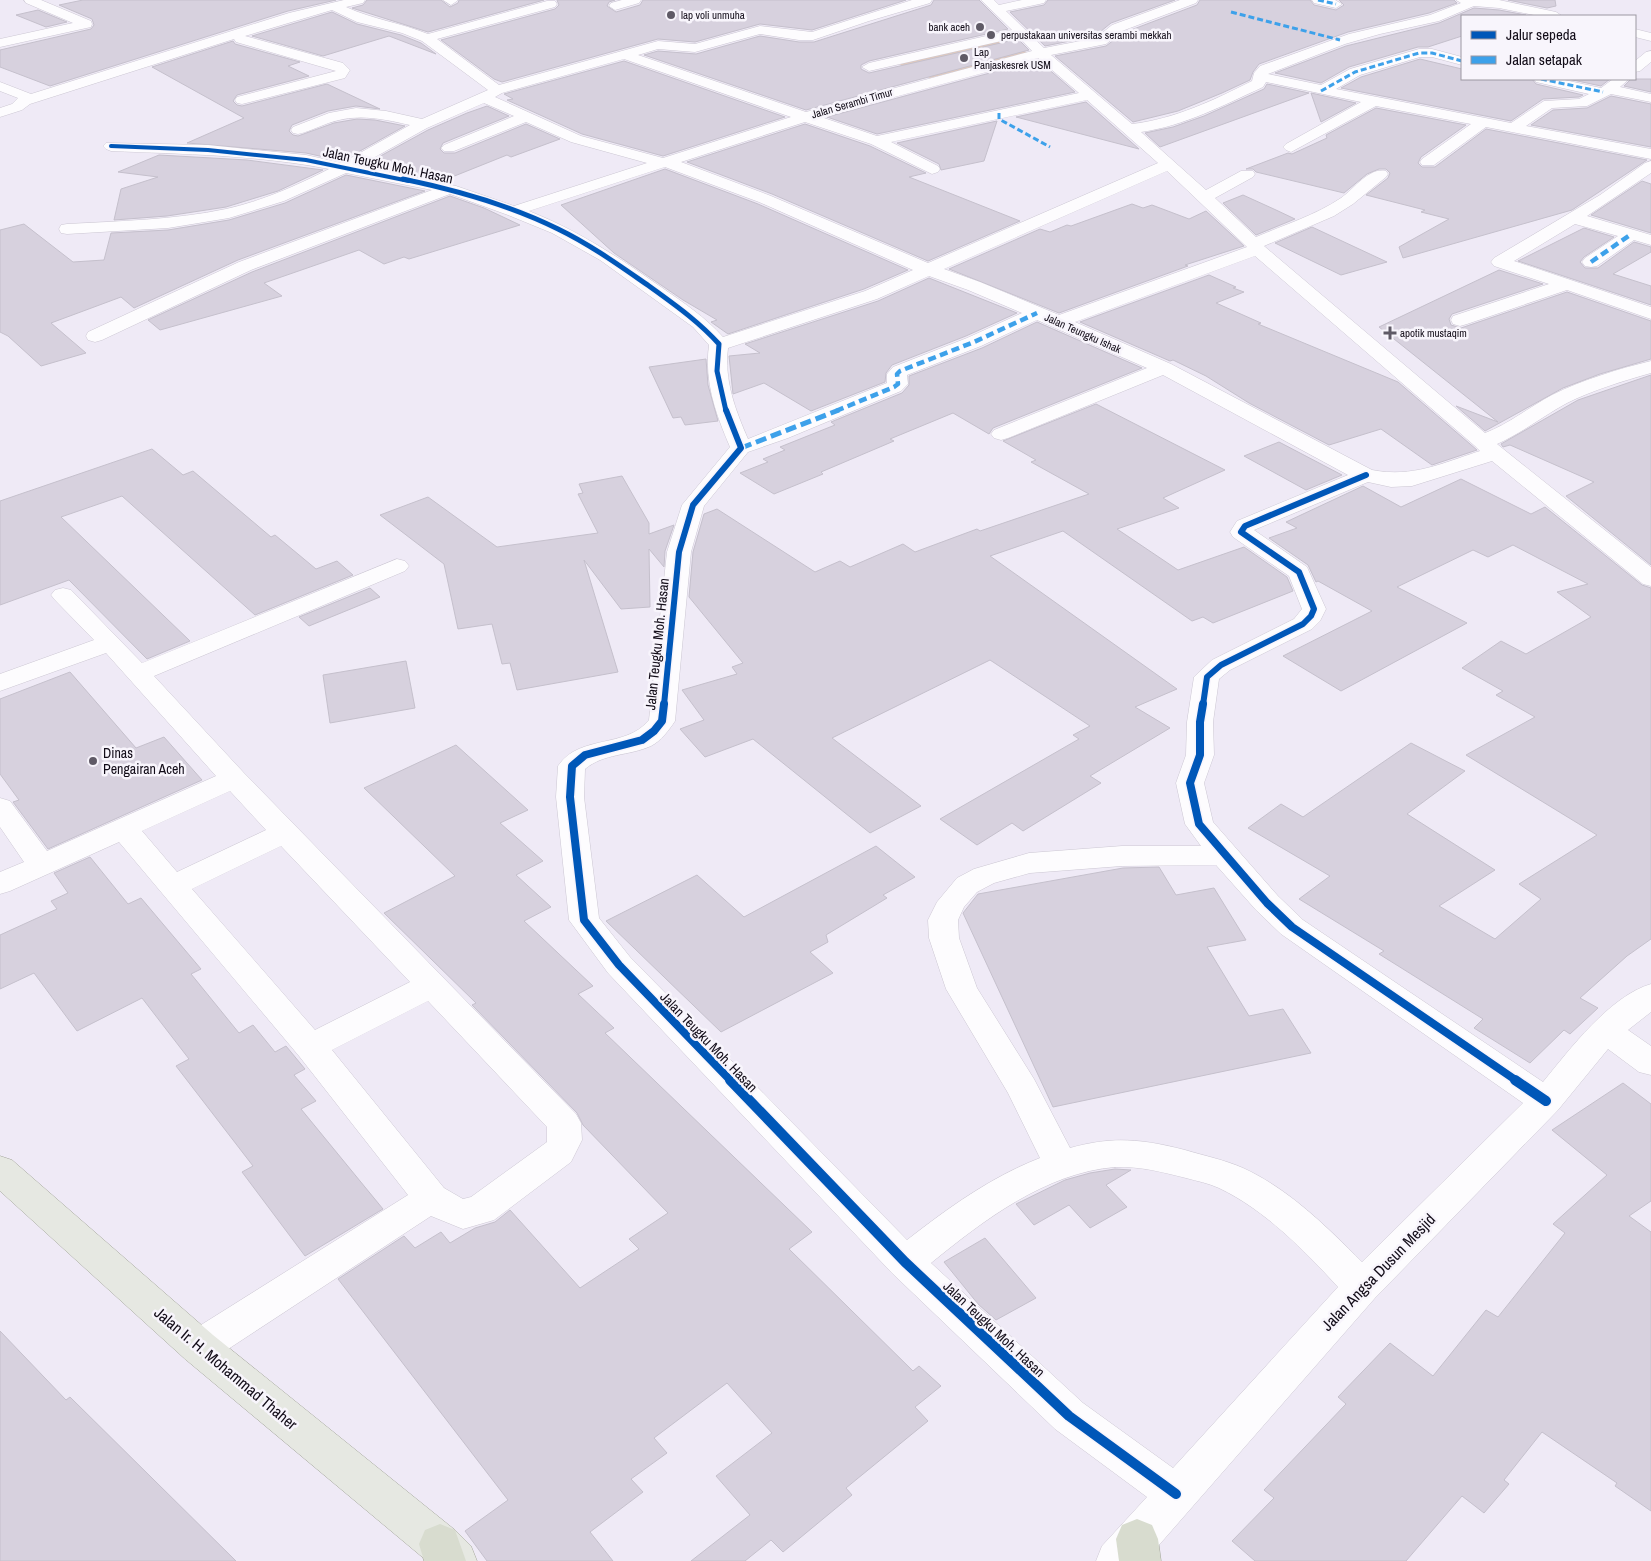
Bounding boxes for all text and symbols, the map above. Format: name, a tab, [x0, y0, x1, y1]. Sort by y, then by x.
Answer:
place label: lap voli unmuha	[681, 8, 745, 22]
marker: lap voli unmuha	[665, 9, 677, 21]
legend	[1461, 15, 1636, 80]
place label: bank aceh	[928, 20, 970, 34]
marker: bank aceh	[974, 21, 986, 33]
text: Jalur sepeda	[1506, 24, 1577, 45]
place label: perpustakaan universitas serambi mekkah	[1001, 28, 1171, 42]
marker: perpustakaan universitas serambi mekkah	[985, 29, 997, 41]
place label: Lap Panjaskesrek USM	[974, 45, 1051, 72]
text: Jalan setapak	[1506, 49, 1583, 70]
marker: Lap Panjaskesrek USM	[958, 52, 970, 64]
street label: Jalan Serambi Timur	[810, 85, 894, 121]
street label: Jalan Teugku Moh. Hasan	[321, 142, 455, 188]
street label: Jalan Teungku Ishak	[1043, 310, 1124, 356]
place label: apotik mustaqim	[1400, 326, 1467, 340]
marker: apotik mustaqim	[1384, 327, 1396, 339]
street label: Jalan Teugku Moh. Hasan	[641, 577, 673, 711]
place label: Dinas Pengairan Aceh	[103, 744, 185, 778]
marker: Dinas Pengairan Aceh	[87, 755, 99, 767]
street label: Jalan Teugku Moh. Hasan	[656, 988, 762, 1096]
street label: Jalan Angsa Dusun Mesjid	[1316, 1208, 1440, 1336]
street label: Jalan Teugku Moh. Hasan	[939, 1277, 1049, 1381]
street label: Jalan Ir. H. Mohammad Thaher	[150, 1302, 303, 1435]

